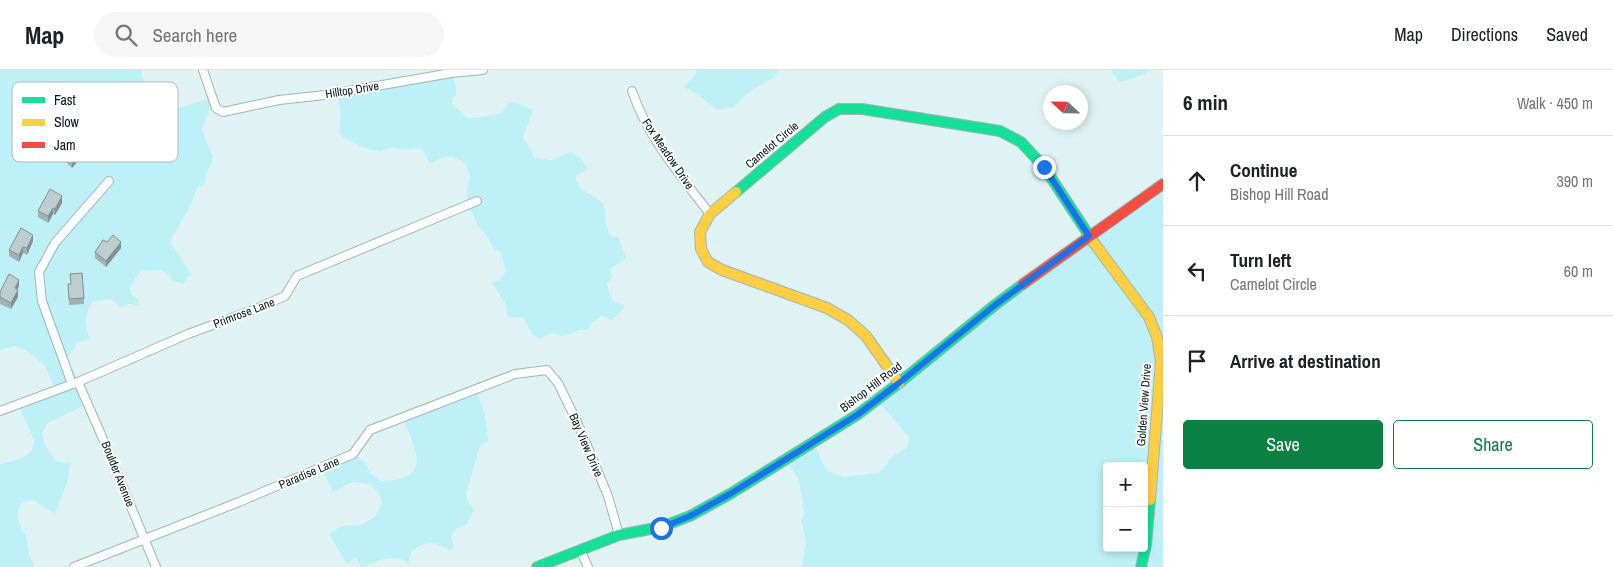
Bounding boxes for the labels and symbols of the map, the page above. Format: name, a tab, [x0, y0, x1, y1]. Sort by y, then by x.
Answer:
street label: Hilltop Drive	[324, 78, 380, 102]
legend	[12, 82, 178, 162]
north arrow	[1043, 85, 1088, 130]
text: Fast	[54, 91, 76, 109]
text: Slow	[54, 113, 80, 131]
street label: Fox Meadow Drive	[638, 115, 698, 193]
street label: Camelot Circle	[742, 118, 802, 172]
text: Jam	[54, 136, 76, 154]
route end	[1033, 156, 1056, 179]
street label: Primrose Lane	[211, 294, 277, 332]
street label: Bishop Hill Road	[837, 358, 905, 416]
street label: Golden View Drive	[1133, 363, 1155, 447]
street label: Bay View Drive	[565, 411, 607, 479]
street label: Boulder Avenue	[98, 439, 138, 509]
street label: Paradise Lane	[276, 453, 342, 493]
route start	[650, 517, 673, 540]

